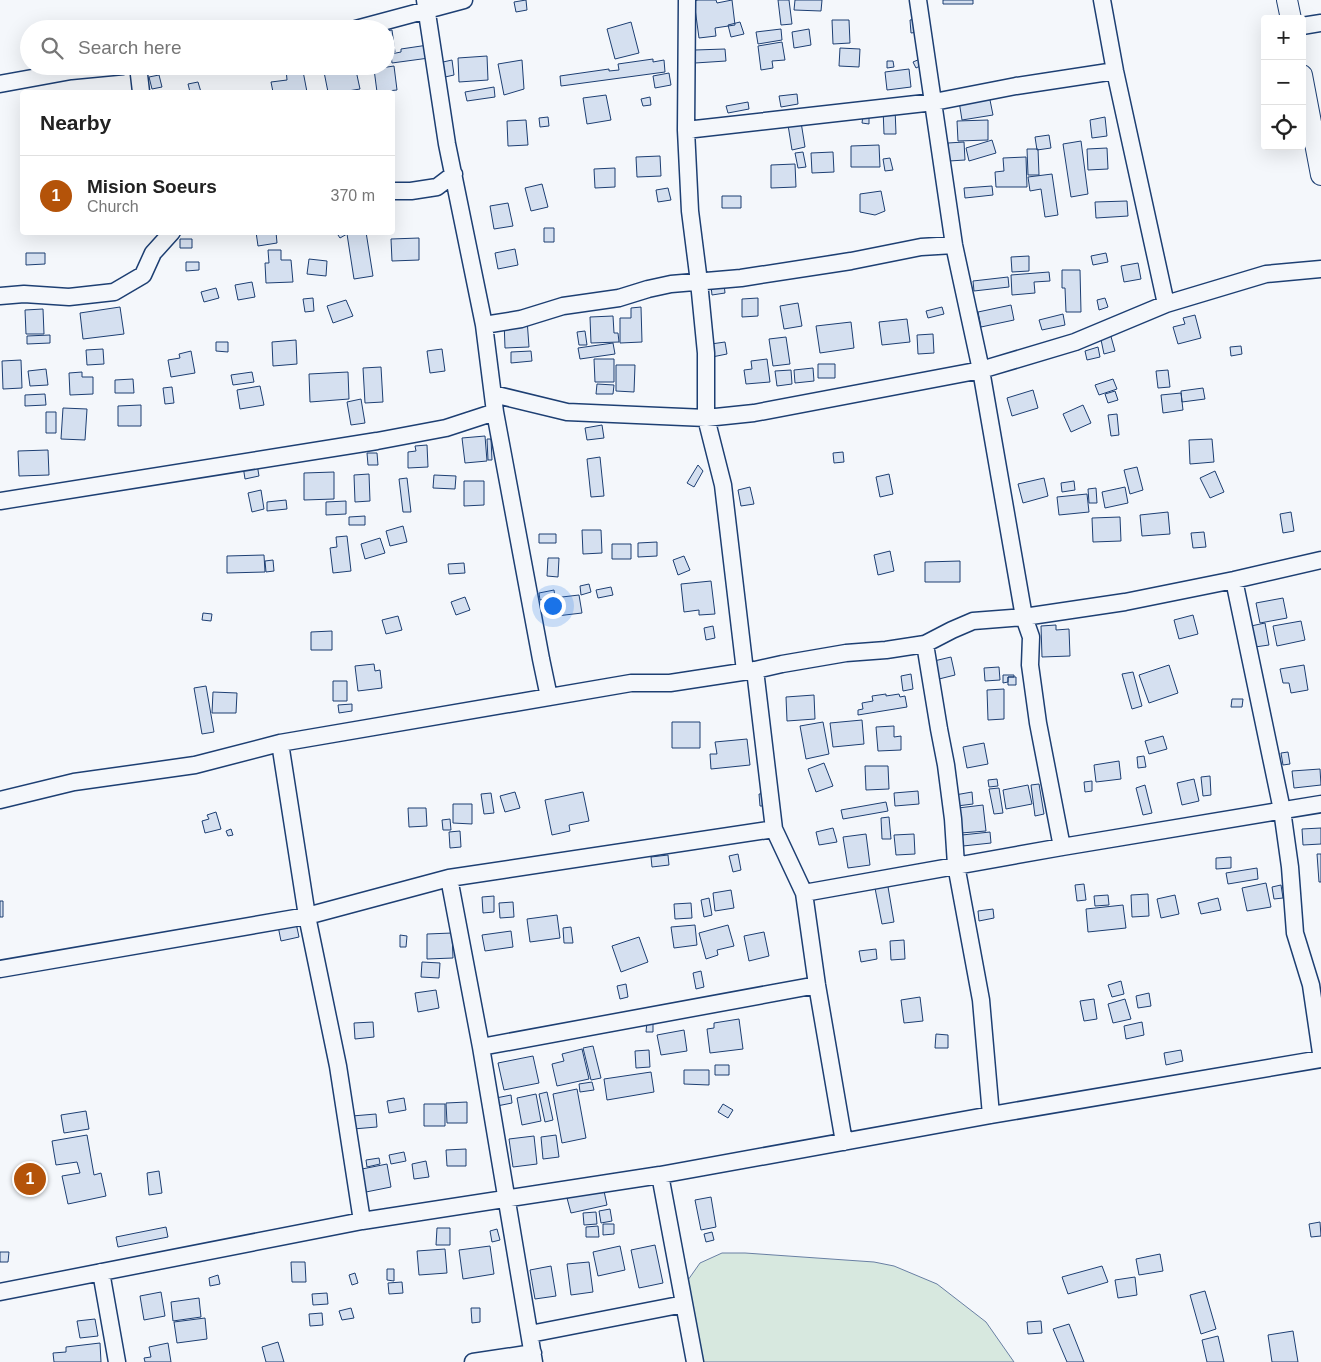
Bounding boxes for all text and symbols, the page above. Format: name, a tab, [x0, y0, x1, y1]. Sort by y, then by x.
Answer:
map controls	[1261, 15, 1306, 150]
button: +	[1261, 15, 1306, 60]
search box	[20, 20, 395, 75]
icon: search	[38, 34, 66, 62]
text: Search here	[78, 37, 182, 58]
button: −	[1261, 60, 1306, 105]
button: locate	[1261, 105, 1306, 150]
text: Nearby	[40, 111, 111, 134]
text: Mision Soeurs	[87, 176, 217, 197]
text: 1	[52, 187, 60, 204]
text: 370 m	[331, 187, 375, 204]
text: Church	[87, 198, 139, 215]
your location	[540, 593, 566, 619]
pin: 1	[14, 1160, 46, 1198]

